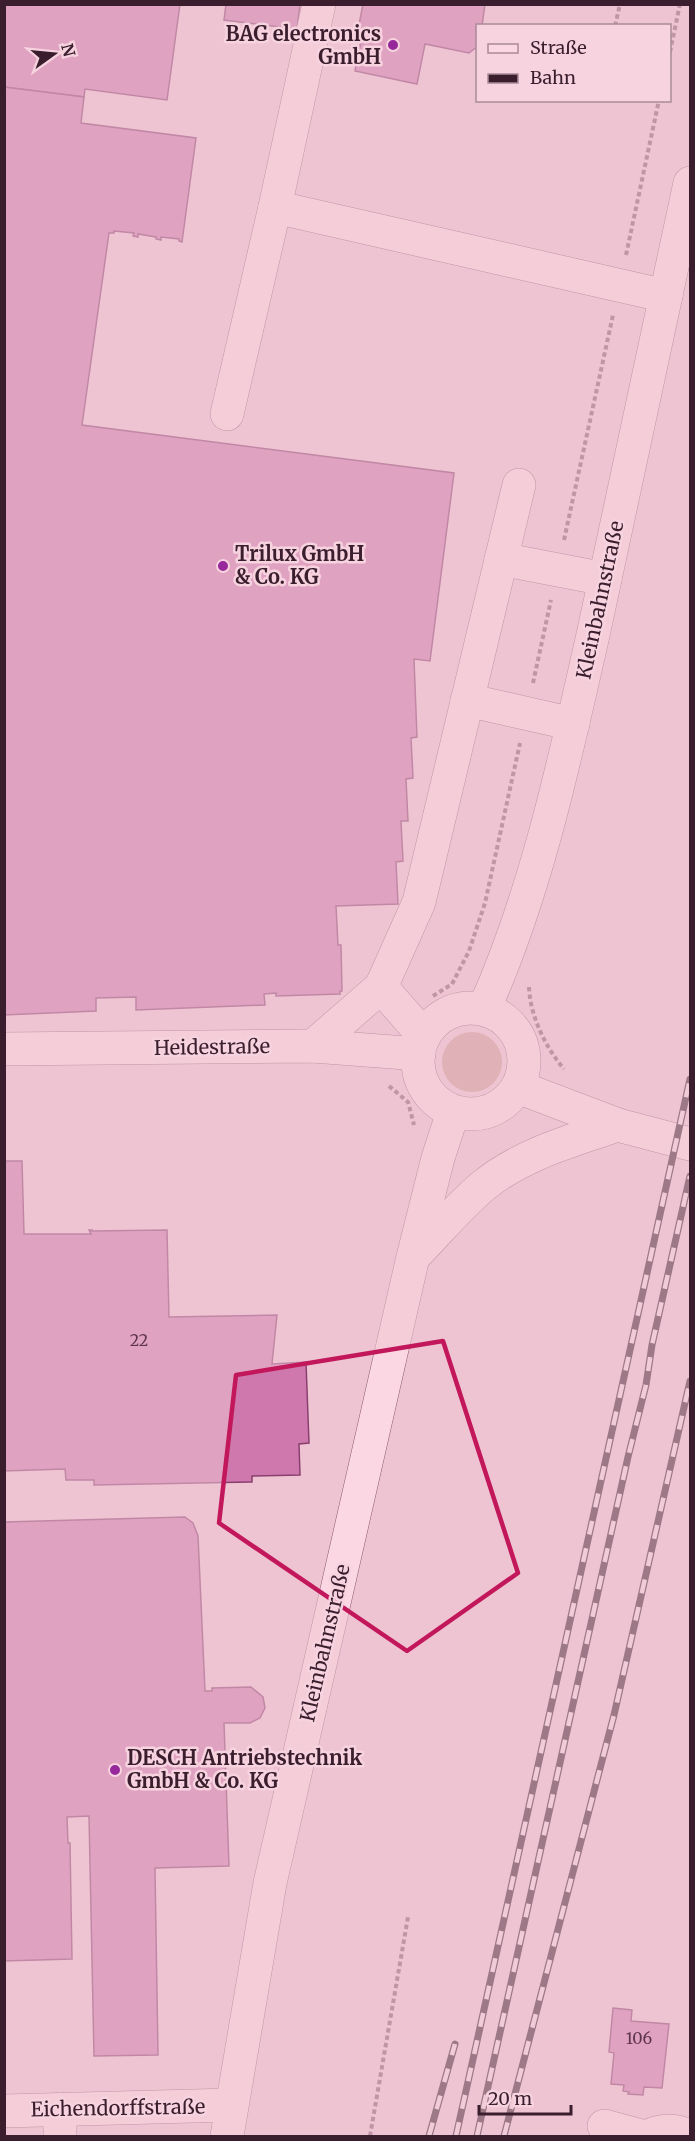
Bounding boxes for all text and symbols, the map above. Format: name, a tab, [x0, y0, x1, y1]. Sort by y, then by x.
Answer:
place label: BAG electronics GmbH	[226, 21, 381, 69]
north arrow	[24, 24, 84, 84]
legend	[476, 24, 671, 102]
text: Straße	[530, 36, 587, 59]
marker: BAG electronics GmbH	[386, 38, 400, 52]
text: N	[57, 41, 80, 59]
text: Bahn	[530, 66, 576, 89]
street label: Kleinbahnstraße	[571, 518, 628, 681]
place label: Trilux GmbH & Co. KG	[235, 541, 364, 589]
marker: Trilux GmbH & Co. KG	[216, 559, 230, 573]
street label: Heidestraße	[154, 1033, 270, 1060]
house number: 22	[130, 1330, 148, 1350]
street label: Kleinbahnstraße	[294, 1562, 355, 1724]
place label: DESCH Antriebstechnik GmbH & Co. KG	[127, 1745, 362, 1793]
marker: DESCH Antriebstechnik GmbH & Co. KG	[108, 1763, 122, 1777]
house number: 106	[626, 2028, 653, 2048]
scale bar	[479, 2078, 570, 2116]
text: 20 m	[488, 2087, 532, 2110]
street label: Eichendorffstraße	[30, 2093, 206, 2122]

